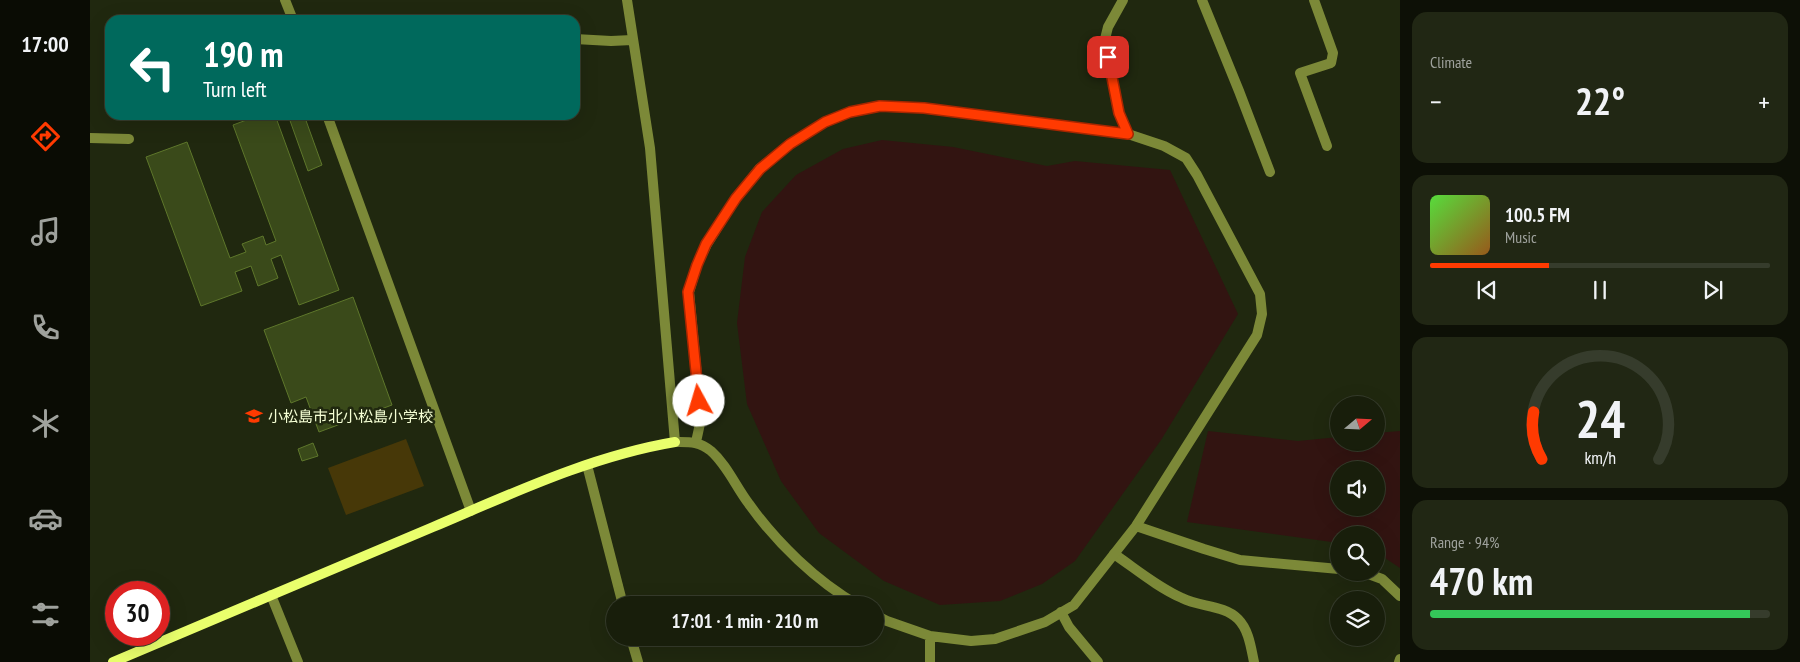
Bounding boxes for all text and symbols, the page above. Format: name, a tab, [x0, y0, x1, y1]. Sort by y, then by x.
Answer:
text: 17:00	[21, 30, 69, 58]
text: 190 m	[203, 31, 284, 77]
icon: left	[120, 35, 185, 100]
pin	[1087, 36, 1129, 78]
icon: arrive	[1094, 43, 1122, 71]
text: Climate	[1430, 52, 1472, 72]
text: Turn left	[203, 75, 267, 103]
text: 22°	[1575, 76, 1625, 125]
text: −	[1430, 83, 1442, 120]
text: +	[1758, 83, 1770, 120]
icon: directions	[28, 119, 63, 154]
text: 100.5 FM	[1505, 203, 1570, 227]
icon: music	[28, 214, 63, 249]
text: Music	[1505, 227, 1537, 247]
icon: previous	[1473, 276, 1501, 304]
icon: pause	[1586, 276, 1614, 304]
icon: next	[1699, 276, 1727, 304]
icon: phone	[28, 310, 63, 345]
position arrow	[672, 374, 724, 426]
text: 24	[1575, 385, 1625, 452]
north arrow	[1330, 396, 1385, 451]
map controls	[1330, 396, 1385, 646]
icon: climate	[28, 406, 63, 441]
school or university icon: 小松島市北小松島小学校	[244, 406, 264, 426]
place label: 小松島市北小松島小学校	[268, 407, 433, 426]
text: km/h	[1584, 446, 1616, 469]
button: sound	[1330, 461, 1385, 516]
icon: car	[28, 501, 63, 536]
button: search	[1330, 526, 1385, 581]
text: Range · 94%	[1430, 532, 1499, 552]
text: 470 km	[1430, 556, 1533, 605]
speed limit sign: 30	[105, 581, 170, 646]
button: layers	[1330, 591, 1385, 646]
icon: filters	[28, 597, 63, 632]
text: 17:01 · 1 min · 210 m	[672, 609, 818, 633]

